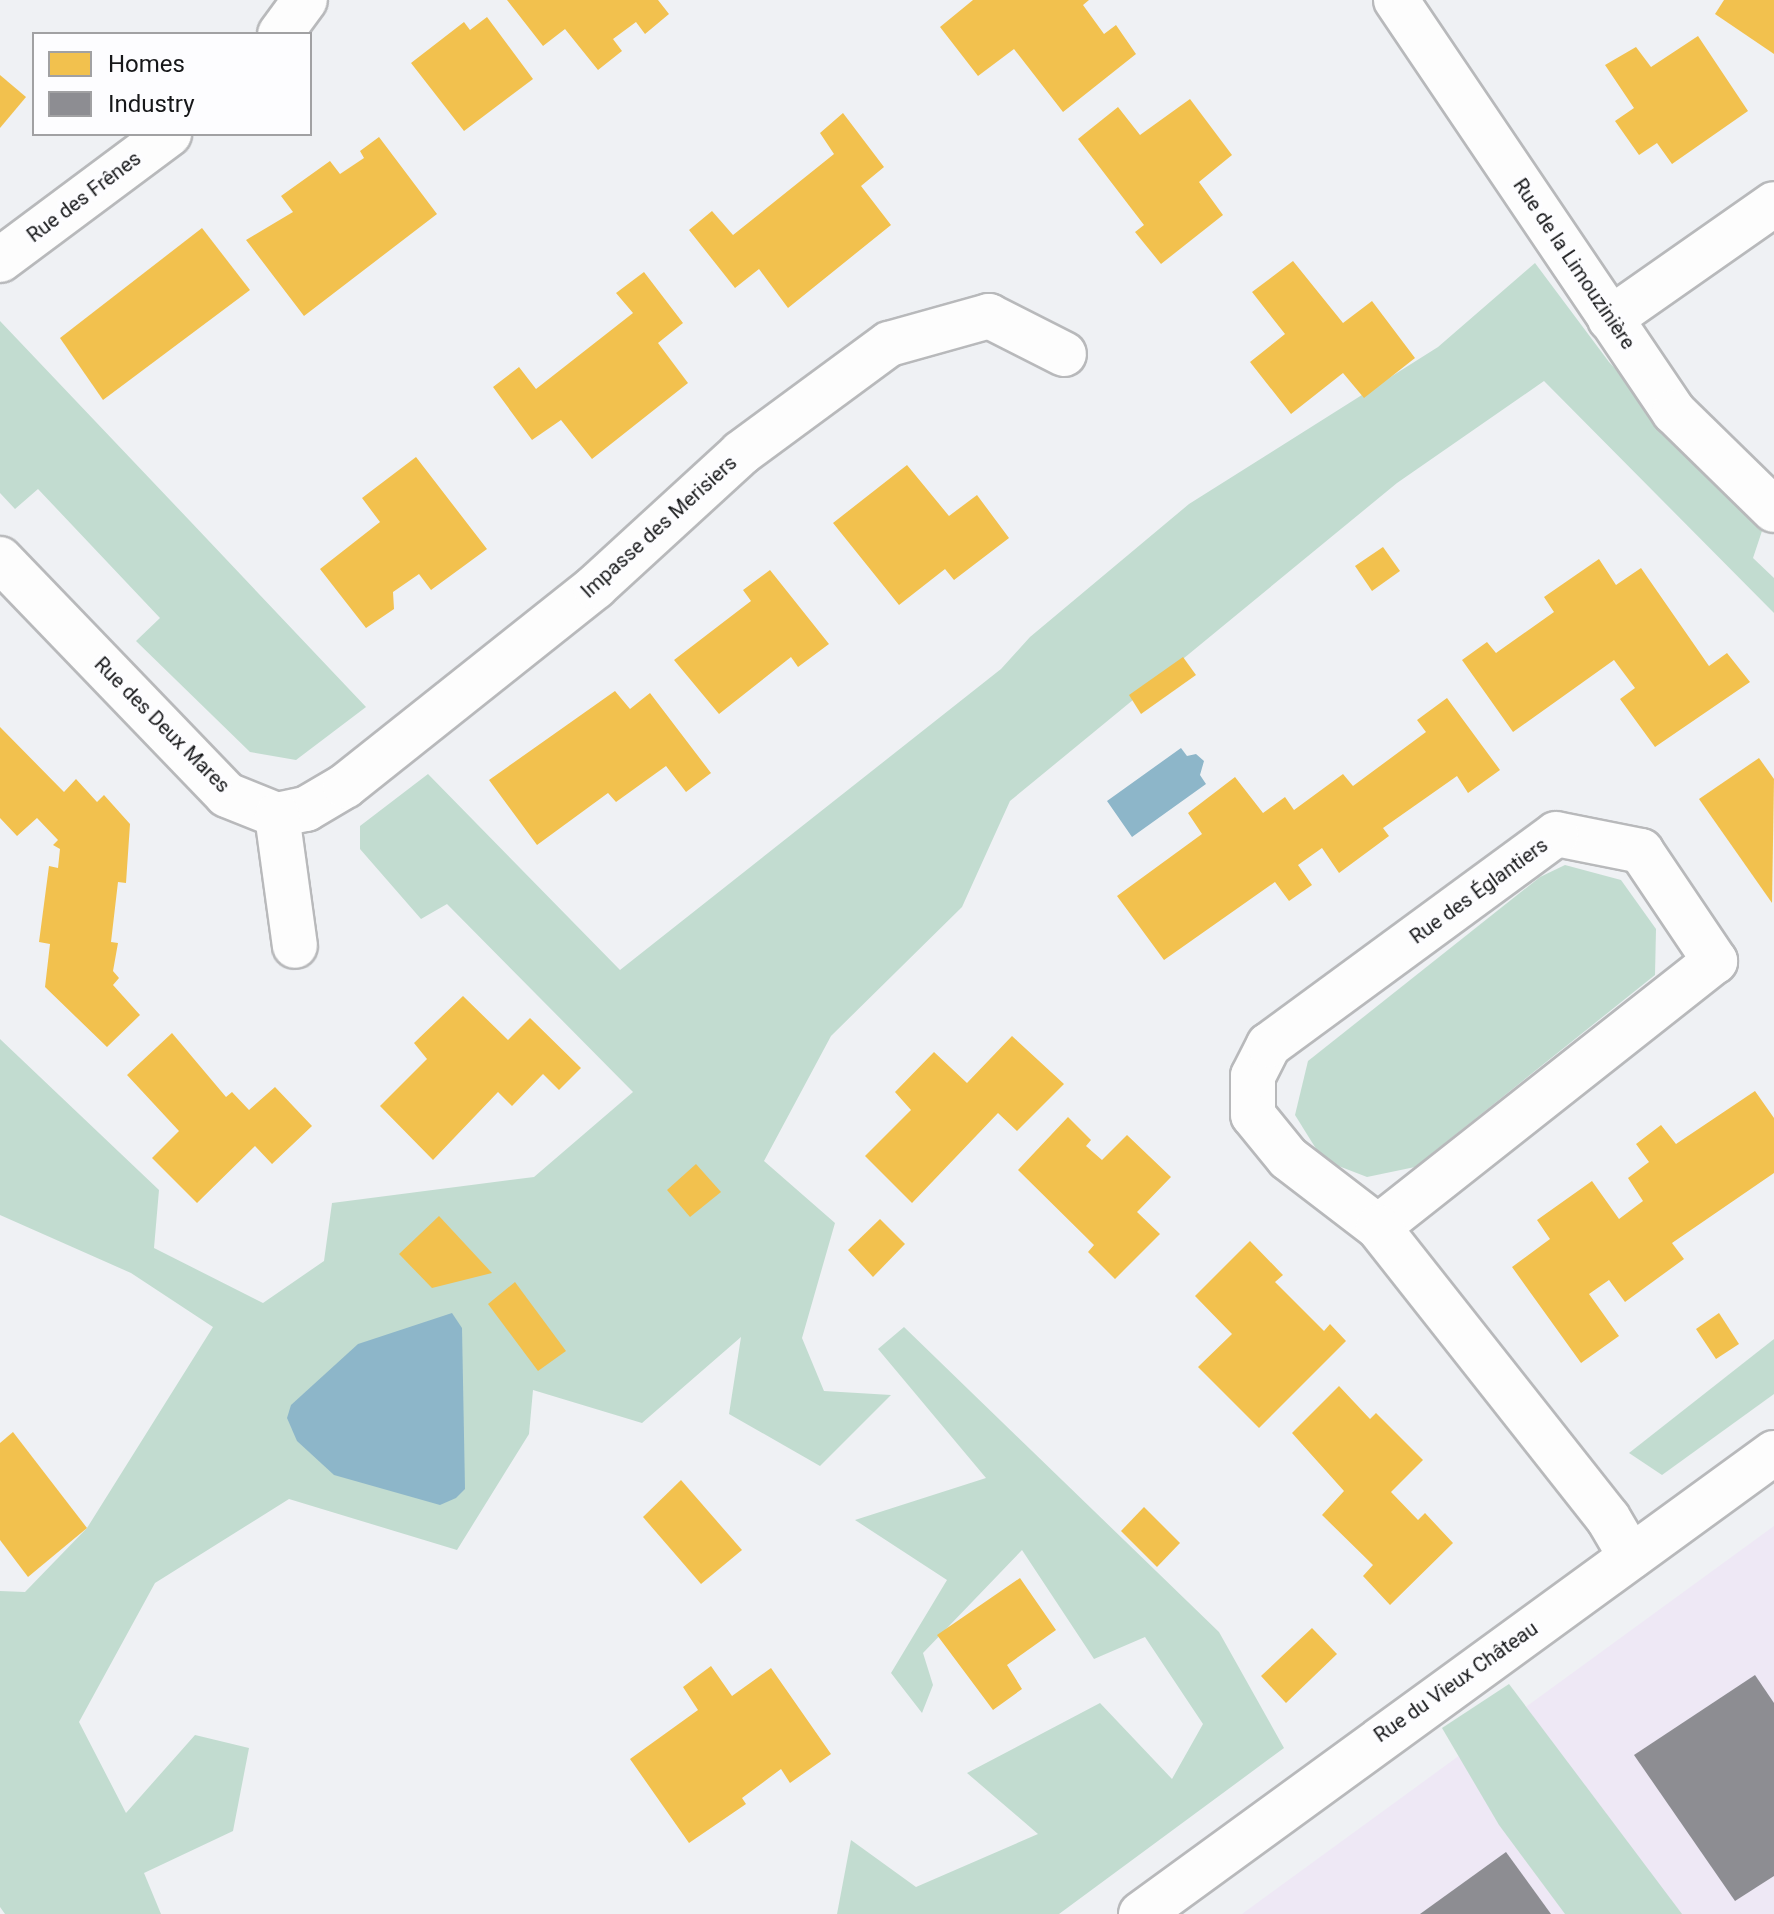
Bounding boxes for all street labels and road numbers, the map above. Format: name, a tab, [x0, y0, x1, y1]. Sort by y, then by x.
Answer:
street label: Rue des Frênes	[22, 146, 146, 248]
street label: Rue de la Limouzinière	[1508, 174, 1640, 354]
street label: Impasse des Merisiers	[576, 451, 742, 603]
street label: Rue des Deux Mares	[89, 652, 235, 798]
street label: Rue des Églantiers	[1405, 833, 1553, 949]
street label: Rue du Vieux Château	[1370, 1616, 1542, 1748]

